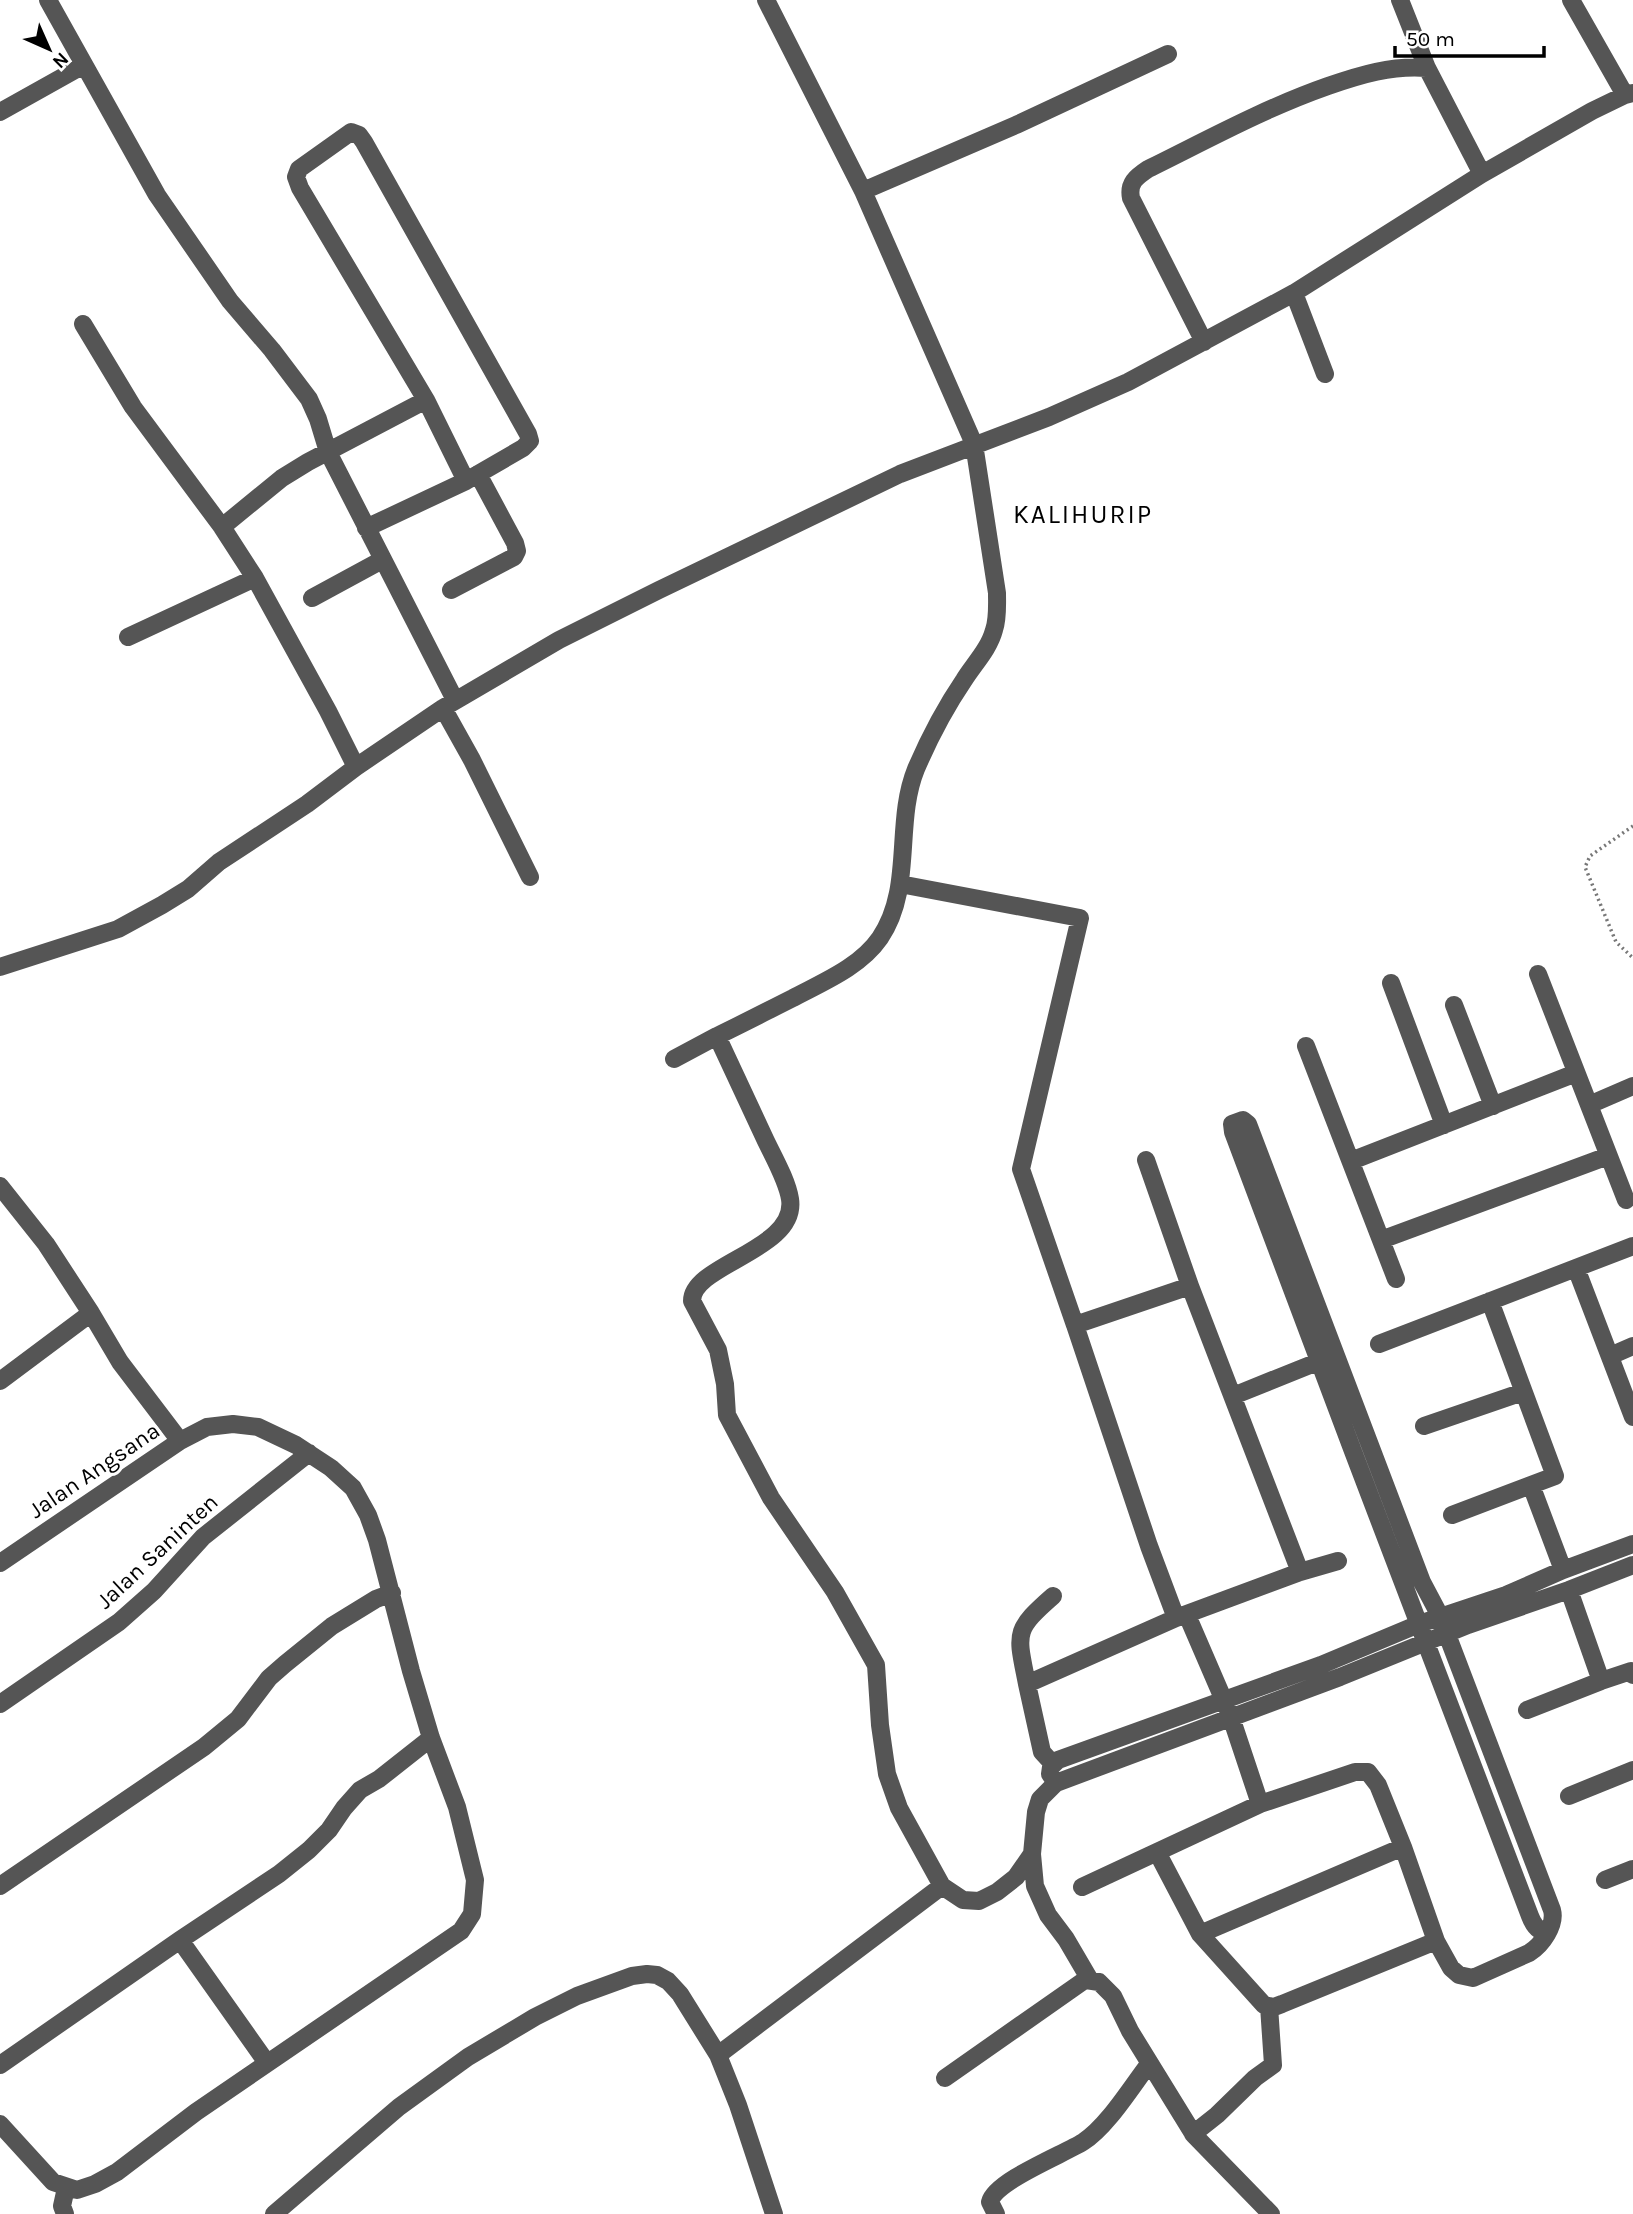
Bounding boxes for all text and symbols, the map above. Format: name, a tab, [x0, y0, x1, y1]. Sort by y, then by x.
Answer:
north arrow	[14, 14, 84, 84]
scale bar	[1395, 14, 1544, 58]
text: 50 m	[1406, 27, 1455, 51]
text: N	[48, 48, 73, 73]
district label: KALIHURIP	[1013, 499, 1153, 530]
street label: Jalan Angsana	[24, 1417, 165, 1524]
street label: Jalan Saninten	[91, 1488, 224, 1614]

